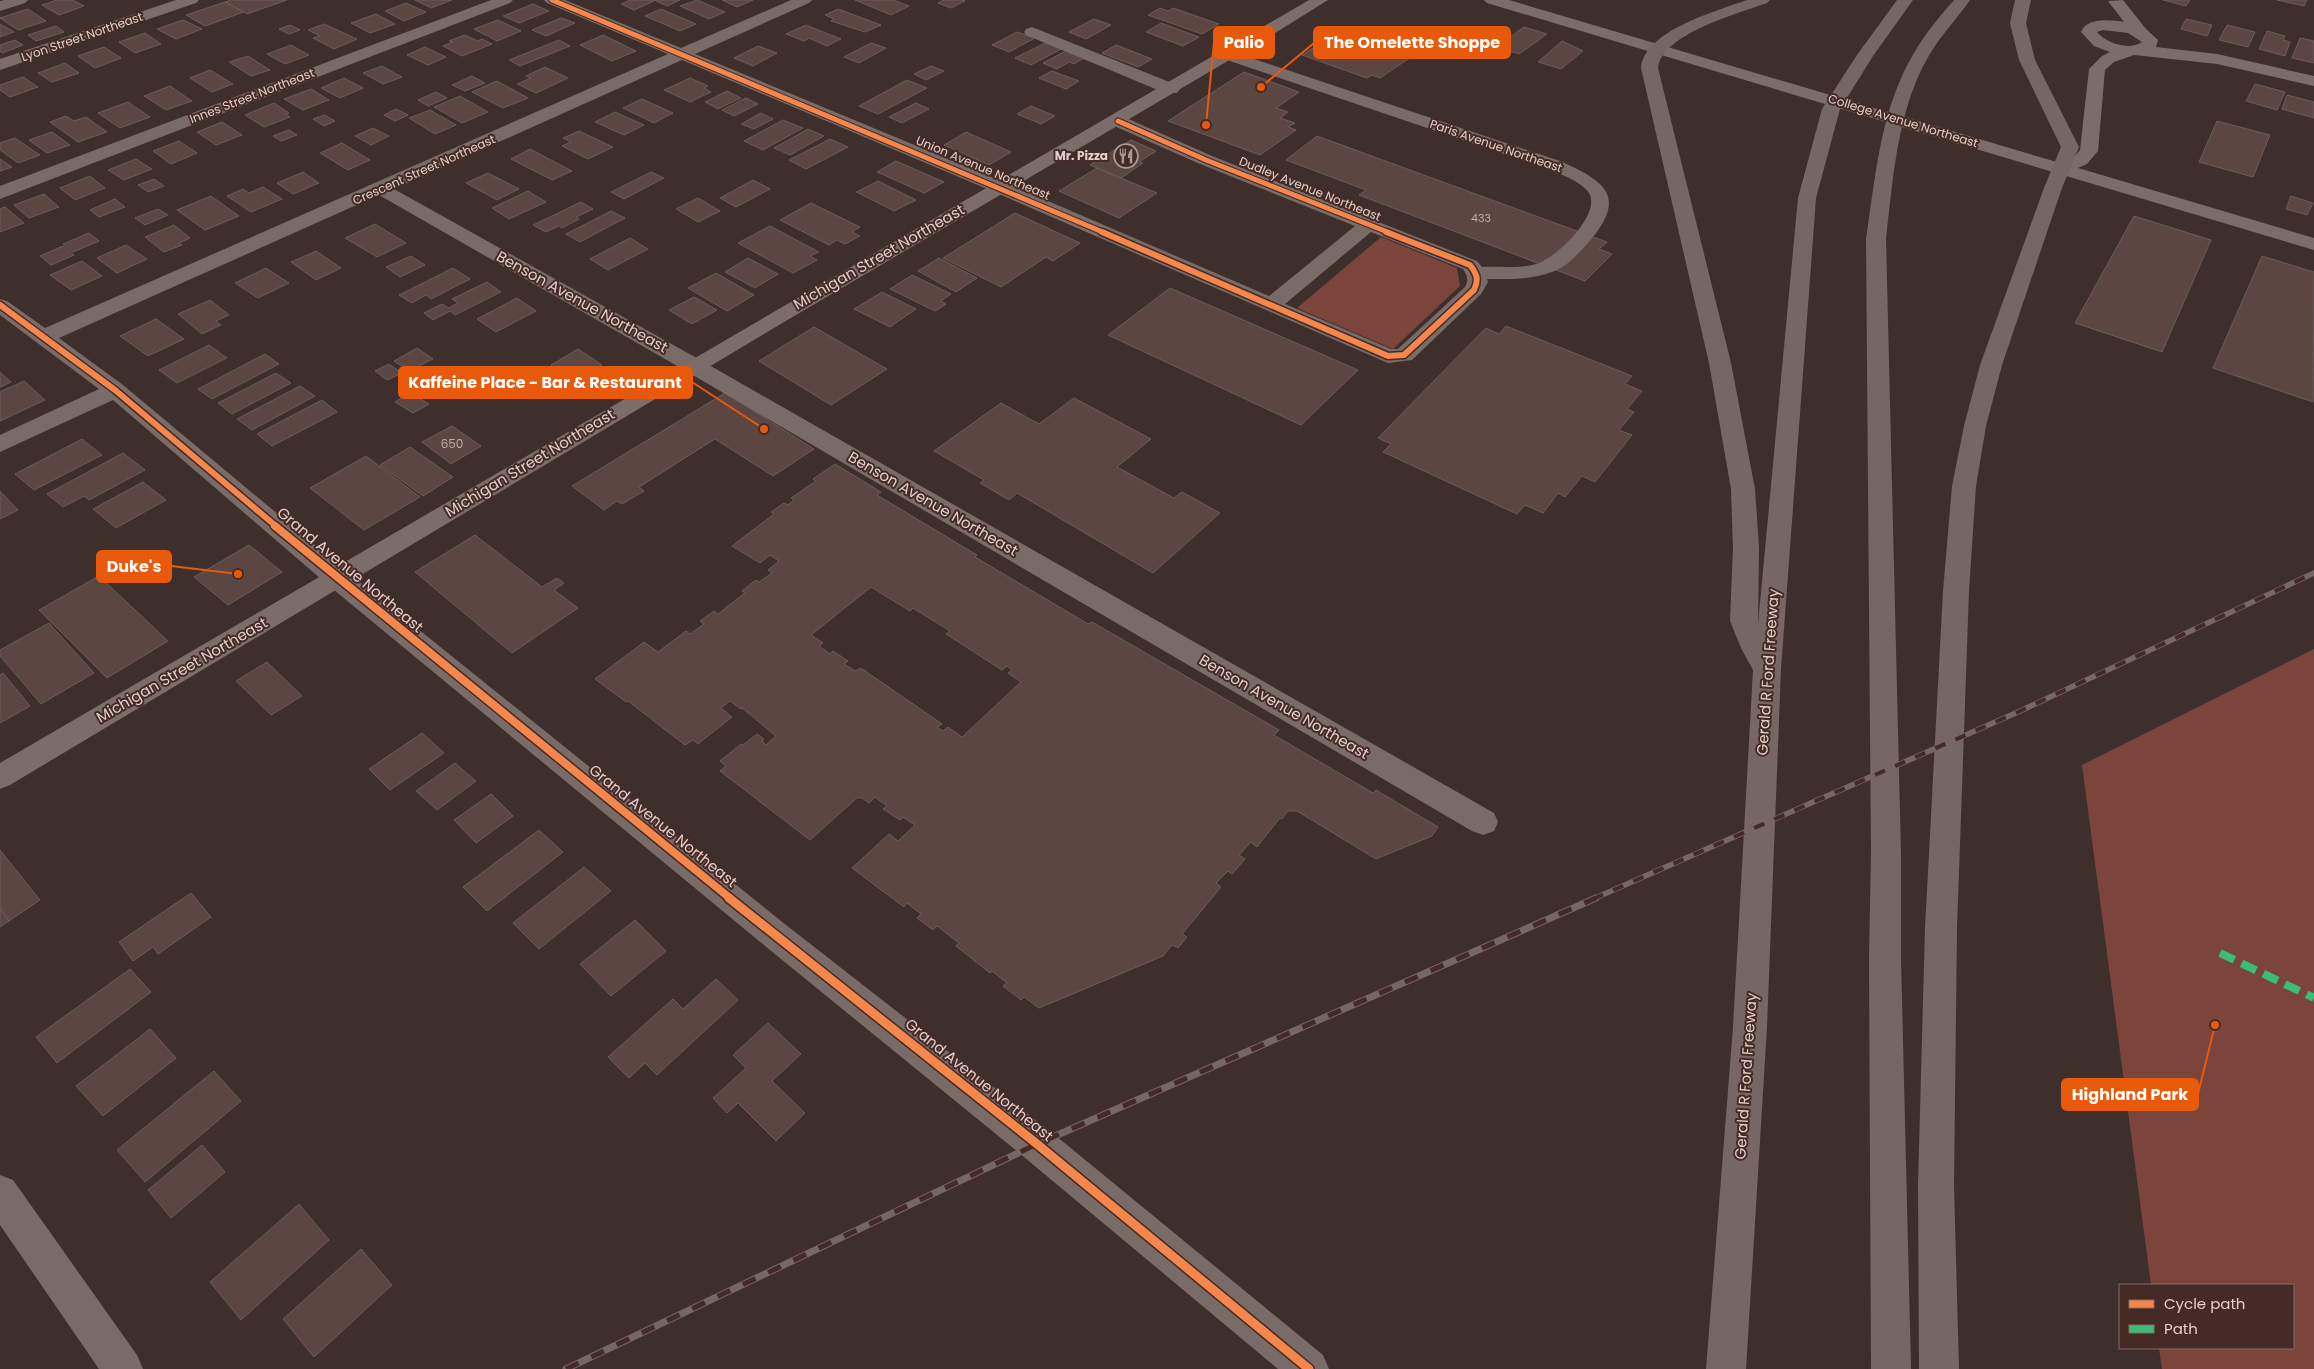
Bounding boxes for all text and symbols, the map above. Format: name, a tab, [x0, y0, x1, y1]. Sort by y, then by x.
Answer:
street label: Lyon Street Northeast	[19, 8, 145, 65]
callout: Palio	[1214, 27, 1274, 58]
callout: The Omelette Shoppe	[1314, 27, 1510, 58]
text: Palio	[1224, 31, 1264, 54]
text: The Omelette Shoppe	[1324, 31, 1500, 54]
street label: Innes Street Northeast	[187, 64, 317, 127]
street label: College Avenue Northeast	[1826, 90, 1980, 151]
street label: Paris Avenue Northeast	[1428, 115, 1565, 176]
street label: Crescent Street Northeast	[350, 130, 498, 209]
street label: Union Avenue Northeast	[913, 132, 1053, 204]
restaurant icon: Mr. Pizza	[1113, 143, 1139, 169]
place label: Mr. Pizza	[1055, 147, 1108, 164]
street label: Dudley Avenue Northeast	[1237, 152, 1384, 225]
street label: Michigan Street Northeast	[789, 199, 968, 314]
house number: 433	[1471, 210, 1491, 226]
street label: Benson Avenue Northeast	[493, 246, 672, 358]
callout: Kaffeine Place - Bar & Restaurant	[399, 367, 692, 398]
text: Kaffeine Place - Bar & Restaurant	[408, 371, 682, 394]
street label: Michigan Street Northeast	[441, 404, 618, 522]
house number: 650	[441, 435, 463, 452]
street label: Benson Avenue Northeast	[844, 446, 1022, 561]
street label: Grand Avenue Northeast	[273, 502, 428, 637]
callout: Duke's	[97, 551, 171, 582]
text: Duke's	[107, 555, 161, 578]
street label: Gerald R Ford Freeway	[1751, 587, 1784, 756]
street label: Michigan Street Northeast	[92, 612, 271, 727]
street label: Benson Avenue Northeast	[1195, 649, 1373, 764]
street label: Grand Avenue Northeast	[585, 759, 742, 892]
street label: Gerald R Ford Freeway	[1729, 991, 1762, 1160]
street label: Grand Avenue Northeast	[901, 1013, 1058, 1146]
callout: Highland Park	[2062, 1079, 2198, 1110]
text: Highland Park	[2072, 1083, 2188, 1106]
legend	[2119, 1284, 2294, 1349]
text: Cycle path	[2164, 1293, 2245, 1314]
text: Path	[2164, 1318, 2198, 1339]

